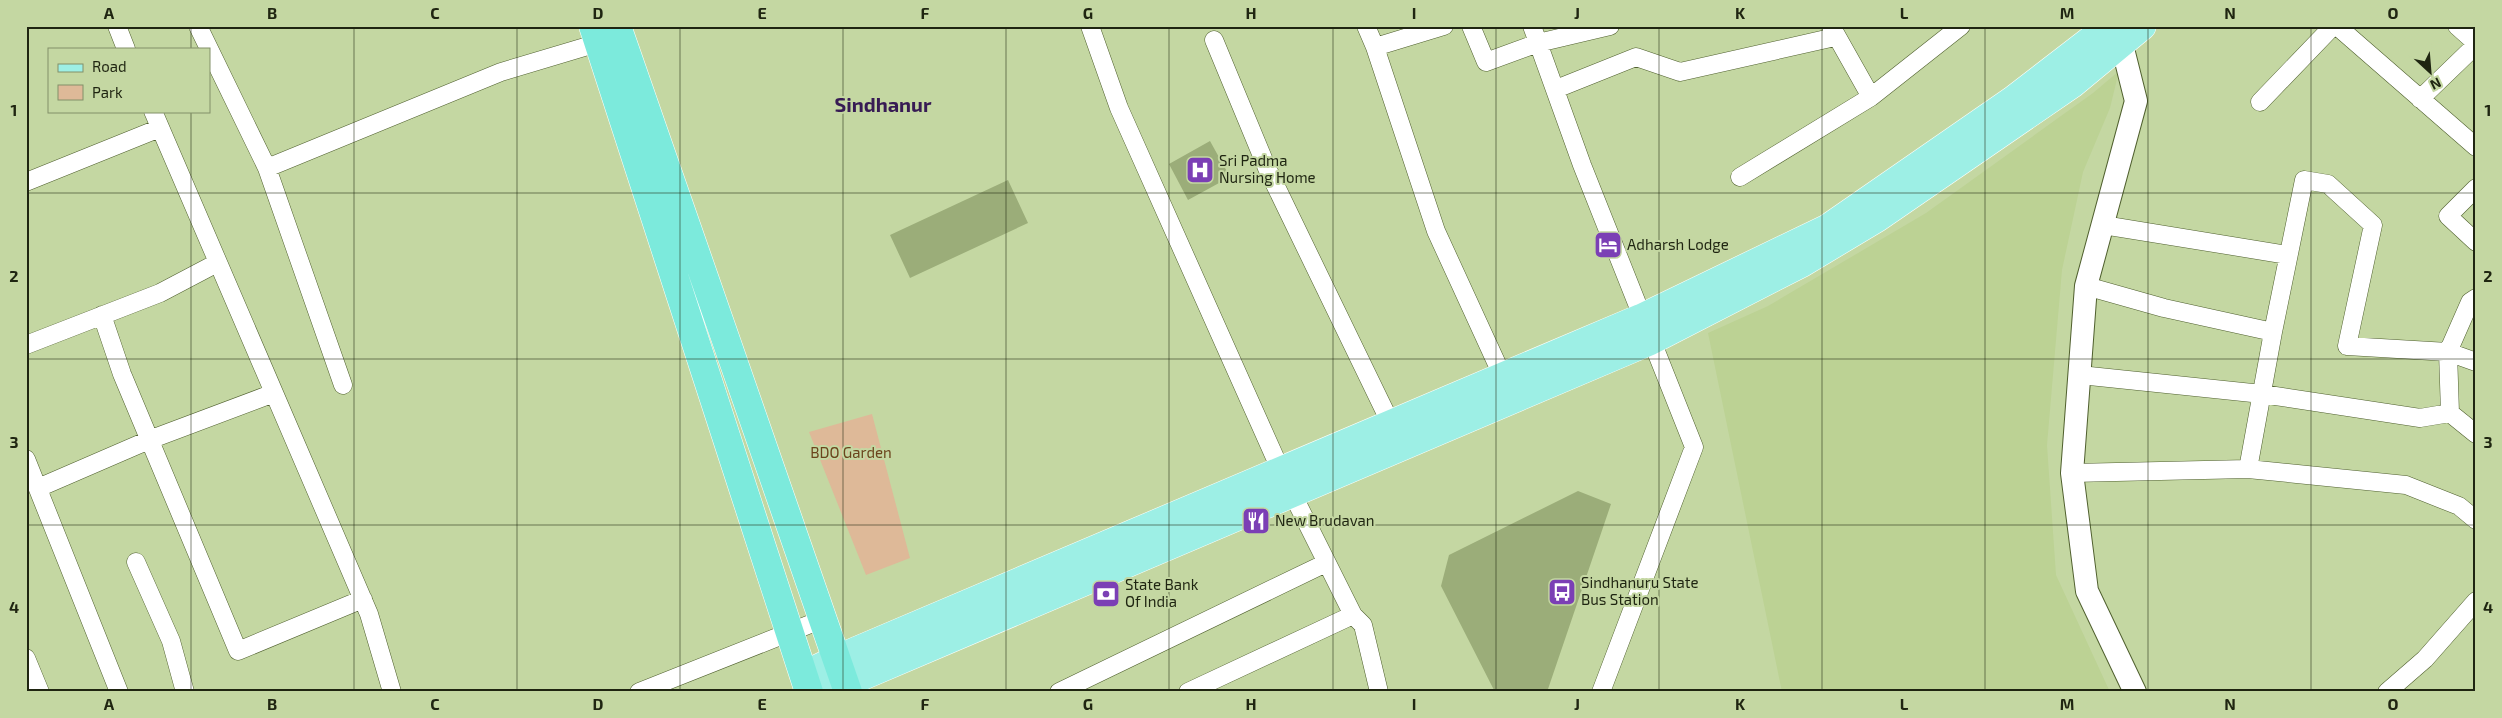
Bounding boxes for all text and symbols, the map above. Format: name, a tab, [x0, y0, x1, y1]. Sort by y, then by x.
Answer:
text: A	[104, 3, 115, 22]
text: B	[267, 3, 277, 22]
text: C	[430, 3, 440, 22]
text: D	[593, 3, 604, 22]
text: E	[757, 3, 767, 22]
text: F	[921, 3, 930, 22]
text: G	[1083, 3, 1093, 22]
text: H	[1245, 3, 1257, 22]
text: I	[1412, 3, 1416, 22]
text: J	[1574, 3, 1580, 22]
text: K	[1735, 3, 1746, 22]
text: L	[1900, 3, 1909, 22]
text: M	[2060, 3, 2074, 22]
text: N	[2224, 3, 2236, 22]
text: O	[2387, 3, 2399, 22]
legend	[48, 48, 210, 112]
north arrow	[2404, 48, 2454, 98]
text: Road	[92, 57, 127, 75]
text: N	[2428, 74, 2444, 94]
text: Park	[92, 83, 123, 101]
district label: Sindhanur	[834, 92, 932, 116]
text: 1	[11, 100, 17, 119]
text: 1	[2485, 100, 2491, 119]
place label: Sri Padma Nursing Home	[1219, 151, 1316, 186]
hospital icon: Sri Padma Nursing Home	[1185, 155, 1215, 185]
hotel icon: Adharsh Lodge	[1593, 230, 1623, 260]
place label: Adharsh Lodge	[1627, 235, 1729, 253]
text: 2	[9, 266, 19, 285]
text: 2	[2483, 266, 2493, 285]
text: 3	[9, 432, 19, 451]
text: 3	[2483, 432, 2493, 451]
park label: BDO Garden	[810, 443, 892, 461]
restaurant icon: New Brudavan	[1241, 506, 1271, 536]
place label: New Brudavan	[1275, 511, 1375, 529]
place label: Sindhanuru State Bus Station	[1581, 573, 1699, 608]
place label: State Bank Of India	[1125, 575, 1199, 610]
bus stop icon: Sindhanuru State Bus Station	[1547, 577, 1577, 607]
bank icon: State Bank Of India	[1091, 579, 1121, 609]
text: 4	[9, 597, 19, 616]
text: 4	[2483, 597, 2493, 616]
text: A	[104, 694, 115, 713]
text: B	[267, 694, 277, 713]
text: C	[430, 694, 440, 713]
text: D	[593, 694, 604, 713]
text: E	[757, 694, 767, 713]
text: F	[921, 694, 930, 713]
text: G	[1083, 694, 1093, 713]
text: H	[1245, 694, 1257, 713]
text: I	[1412, 694, 1416, 713]
text: J	[1574, 694, 1580, 713]
text: K	[1735, 694, 1746, 713]
text: L	[1900, 694, 1909, 713]
text: M	[2060, 694, 2074, 713]
text: N	[2224, 694, 2236, 713]
text: O	[2387, 694, 2399, 713]

